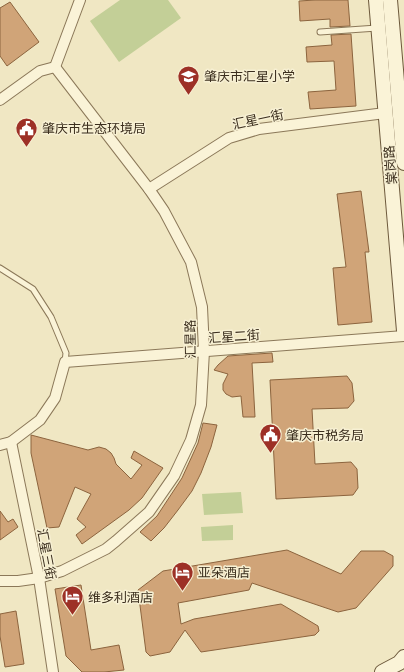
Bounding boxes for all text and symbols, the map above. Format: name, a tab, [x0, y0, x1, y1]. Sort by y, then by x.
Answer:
school or university icon: 肇庆市汇星小学	[176, 63, 202, 96]
place label: 肇庆市汇星小学	[204, 67, 295, 85]
street label: 汇星一街	[231, 105, 285, 133]
public building icon: 肇庆市生态环境局	[13, 115, 39, 148]
place label: 肇庆市生态环境局	[42, 119, 146, 137]
street label: 棠岗路	[379, 145, 401, 185]
street label: 汇星路	[181, 319, 199, 359]
street label: 汇星二街	[207, 325, 261, 347]
public building icon: 肇庆市税务局	[258, 422, 284, 455]
place label: 肇庆市税务局	[286, 426, 364, 444]
street label: 汇星三街	[33, 527, 61, 581]
hotel icon: 亚朵酒店	[169, 559, 195, 592]
place label: 亚朵酒店	[198, 563, 250, 581]
hotel icon: 维多利酒店	[60, 584, 86, 617]
place label: 维多利酒店	[88, 588, 153, 606]

